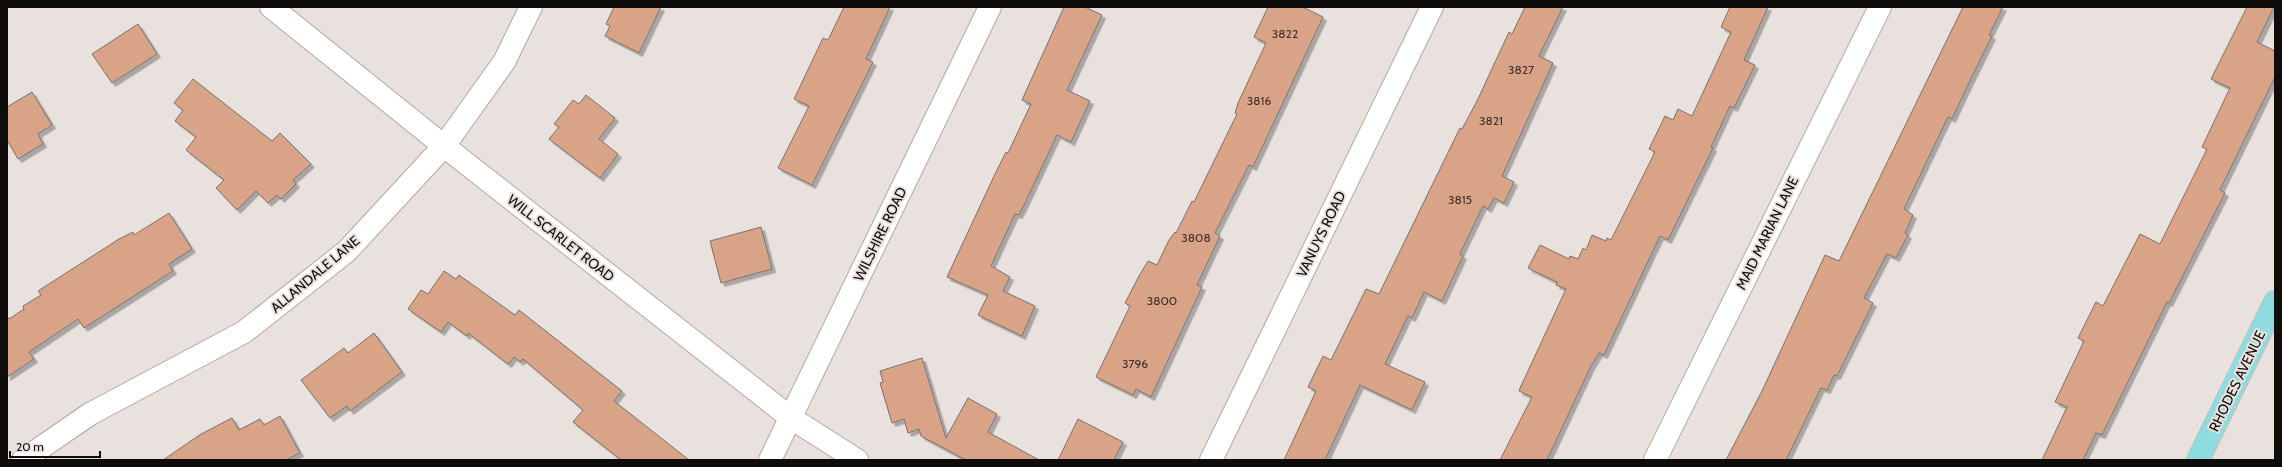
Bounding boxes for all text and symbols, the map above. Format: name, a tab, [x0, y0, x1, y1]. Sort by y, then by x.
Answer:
house number: 3822	[1272, 26, 1298, 41]
house number: 3827	[1508, 62, 1534, 77]
house number: 3816	[1247, 93, 1271, 108]
house number: 3821	[1479, 113, 1503, 128]
street label: MAID MARIAN LANE	[1732, 173, 1802, 293]
street label: WILSHIRE ROAD	[849, 184, 911, 284]
street label: VANUYS ROAD	[1292, 188, 1350, 280]
street label: WILL SCARLET ROAD	[504, 191, 618, 285]
house number: 3815	[1448, 192, 1472, 207]
house number: 3808	[1181, 230, 1211, 245]
street label: ALLANDALE LANE	[267, 231, 363, 317]
house number: 3800	[1147, 293, 1177, 308]
street label: RHODES AVENUE	[2205, 327, 2269, 435]
house number: 3796	[1122, 356, 1148, 371]
scale bar	[10, 433, 100, 459]
text: 20 m	[16, 439, 44, 454]

